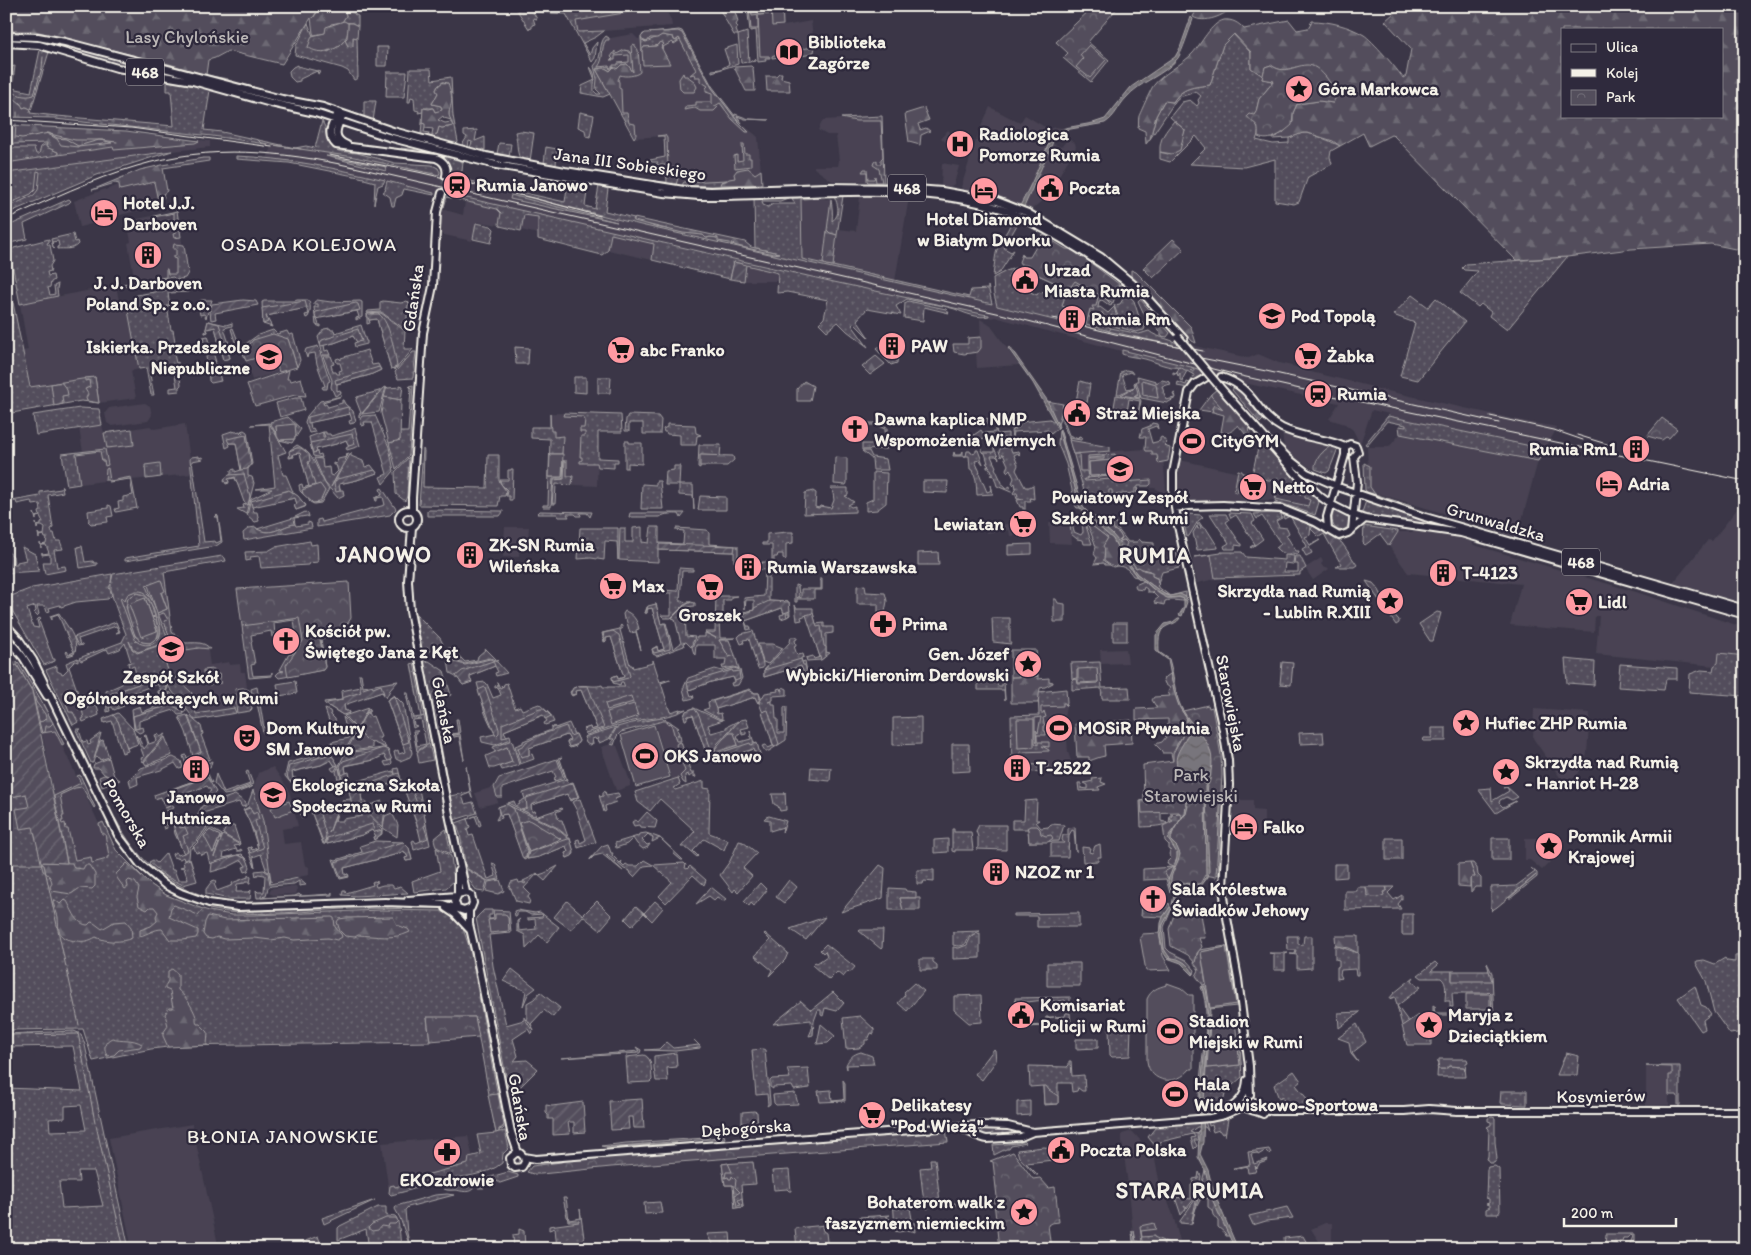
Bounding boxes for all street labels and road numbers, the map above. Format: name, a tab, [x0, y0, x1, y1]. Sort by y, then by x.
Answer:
road number: 468	[126, 58, 164, 86]
street label: Jana III Sobieskiego	[552, 142, 708, 186]
road number: 468	[888, 174, 926, 202]
street label: Gdańska	[397, 263, 429, 333]
street label: Grunwaldzka	[1444, 497, 1549, 547]
road number: 468	[1562, 548, 1600, 576]
street label: Starowiejska	[1211, 653, 1251, 753]
street label: Gdańska	[427, 674, 461, 746]
street label: Pomorska	[98, 774, 156, 852]
street label: Gdańska	[503, 1072, 537, 1143]
street label: Kosynierów	[1556, 1084, 1646, 1108]
street label: Dębogórska	[700, 1114, 792, 1142]

